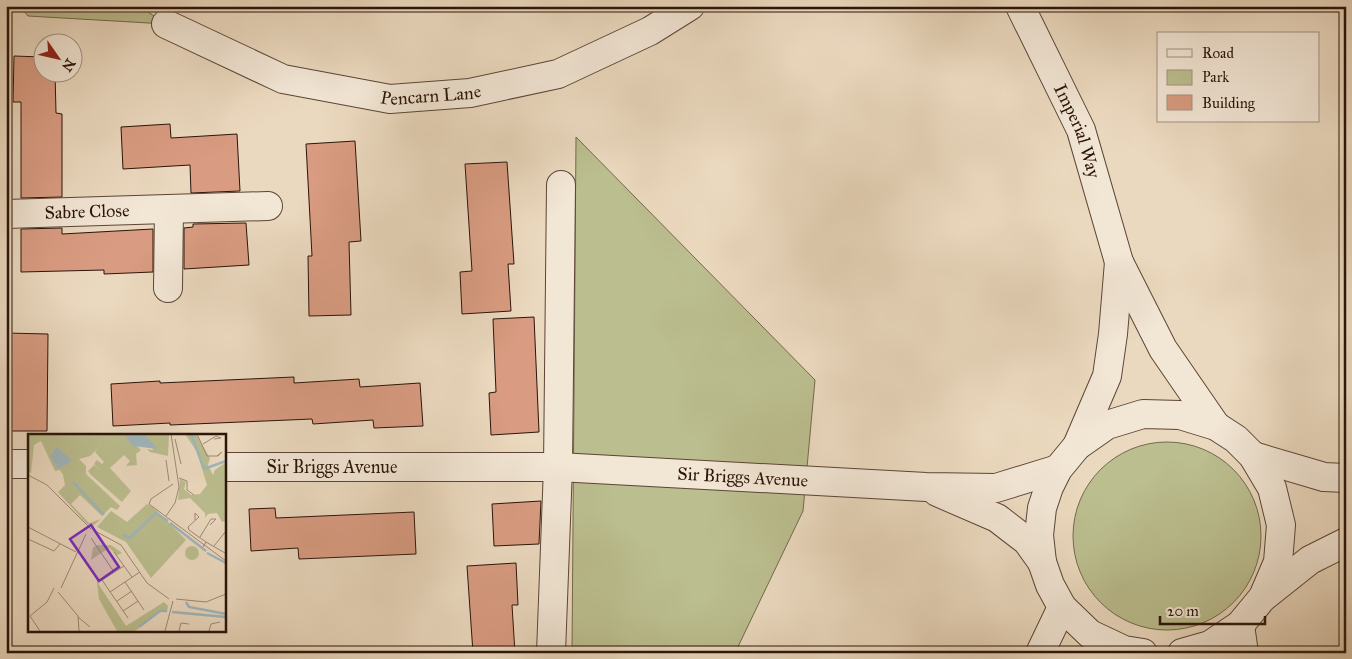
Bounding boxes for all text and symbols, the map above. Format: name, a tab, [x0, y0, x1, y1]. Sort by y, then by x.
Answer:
north arrow	[32, 32, 82, 82]
legend	[1157, 32, 1320, 122]
text: Road	[1202, 44, 1234, 62]
text: N	[58, 55, 79, 75]
text: Park	[1202, 68, 1229, 86]
street label: Pencarn Lane	[379, 80, 483, 110]
street label: Imperial Way	[1049, 80, 1105, 181]
text: Building	[1202, 94, 1256, 112]
street label: Sabre Close	[44, 199, 130, 224]
inset map	[28, 434, 225, 632]
street label: Sir Briggs Avenue	[267, 456, 397, 479]
street label: Sir Briggs Avenue	[677, 463, 809, 492]
scale bar	[1160, 594, 1264, 626]
text: 20 m	[1167, 602, 1199, 620]

